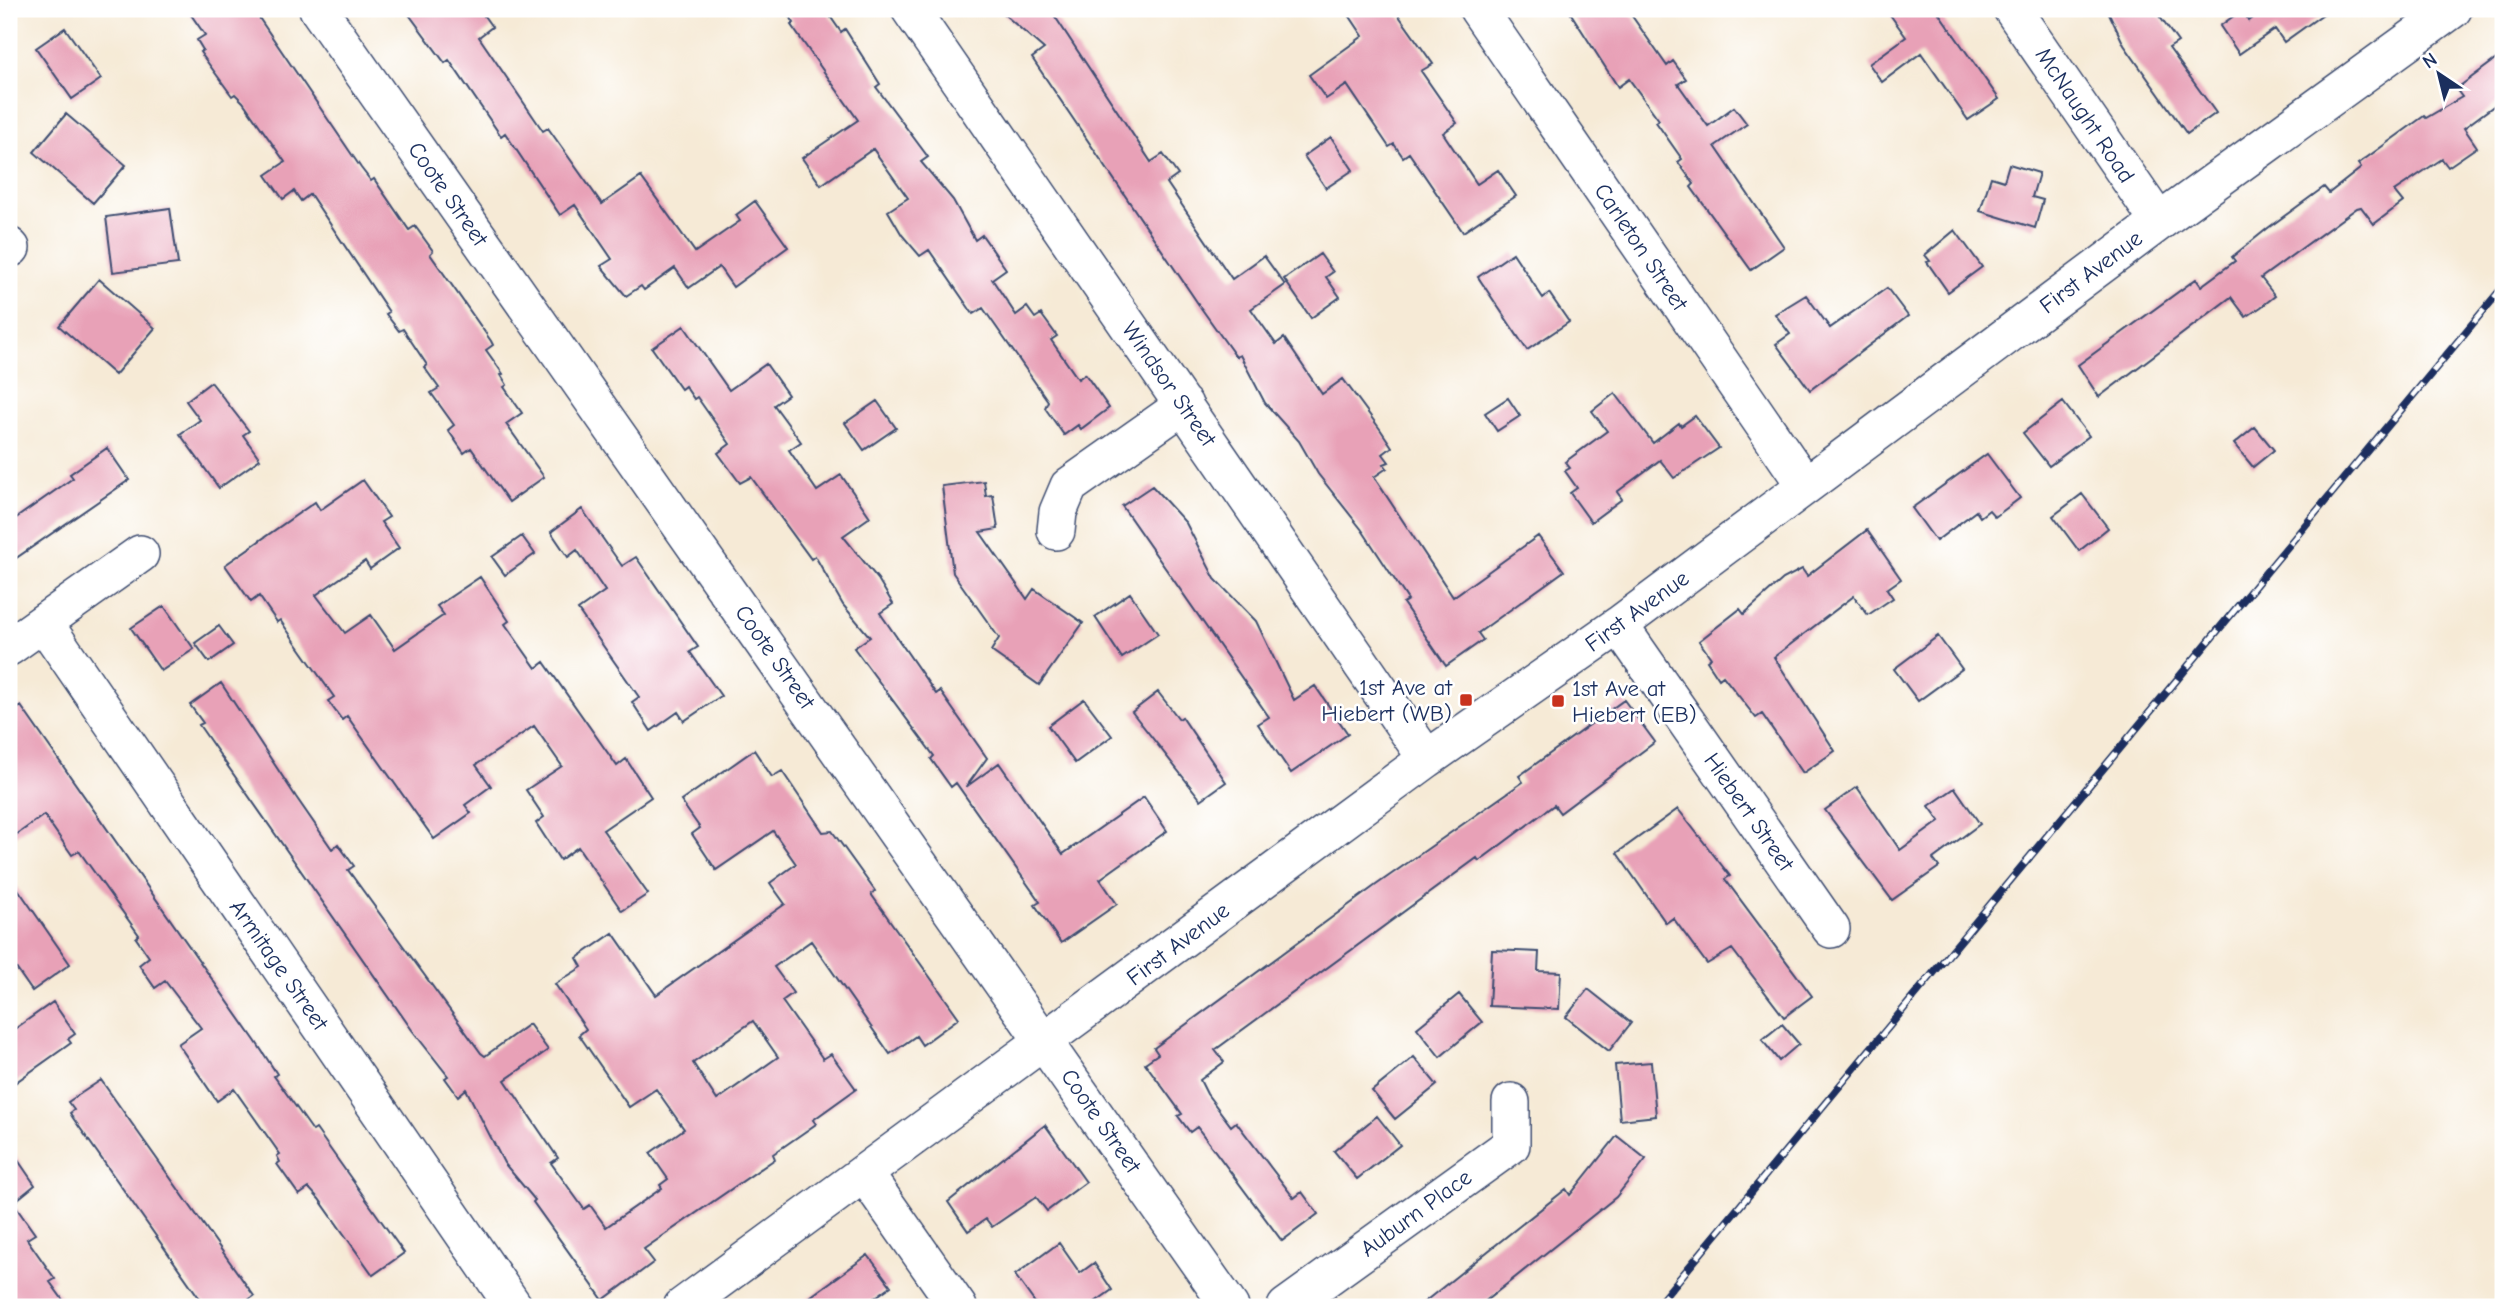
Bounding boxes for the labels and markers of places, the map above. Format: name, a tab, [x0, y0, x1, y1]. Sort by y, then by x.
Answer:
place label: 1st Ave at Hiebert (WB)	[1321, 674, 1453, 727]
place label: 1st Ave at Hiebert (EB)	[1572, 675, 1697, 728]
marker: 1st Ave at Hiebert (WB)	[1458, 692, 1474, 708]
marker: 1st Ave at Hiebert (EB)	[1550, 693, 1566, 709]

